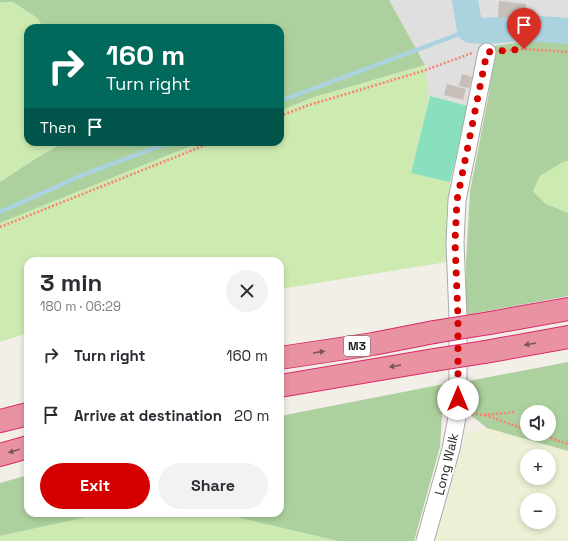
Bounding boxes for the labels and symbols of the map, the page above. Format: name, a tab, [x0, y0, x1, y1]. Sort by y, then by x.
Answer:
pin	[507, 8, 541, 49]
road number: M3	[344, 336, 370, 356]
one-way arrow	[524, 341, 536, 347]
one-way arrow	[312, 349, 325, 355]
one-way arrow	[389, 364, 401, 370]
position arrow	[437, 378, 479, 420]
street label: Long Walk	[431, 431, 462, 497]
one-way arrow	[8, 448, 20, 454]

